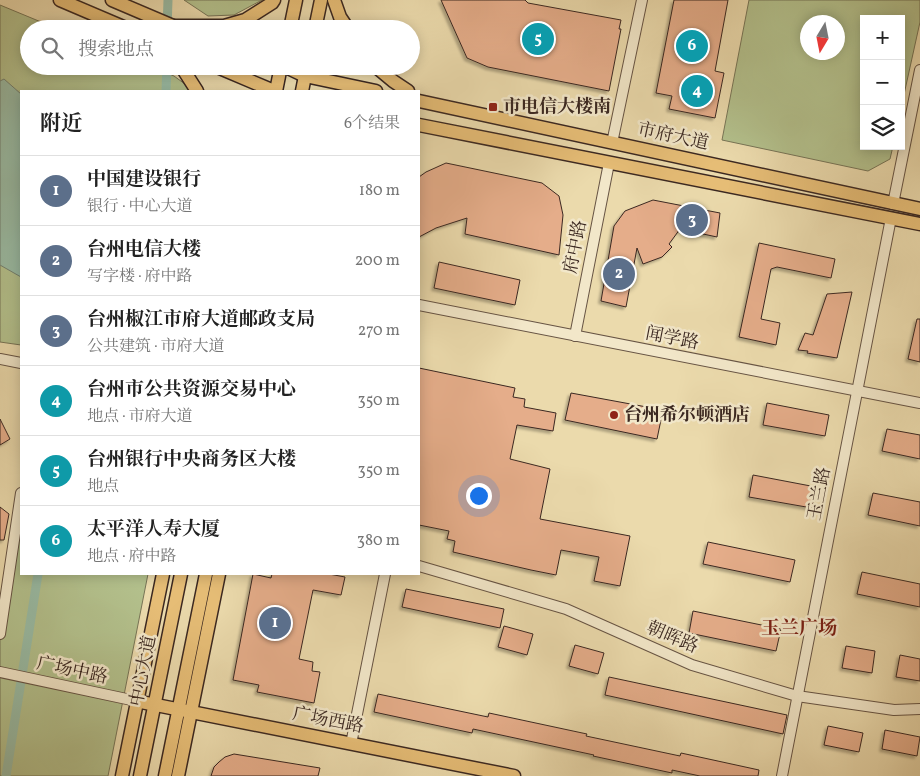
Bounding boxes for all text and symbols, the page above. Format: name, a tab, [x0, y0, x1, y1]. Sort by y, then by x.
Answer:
north arrow	[800, 15, 845, 60]
map controls	[860, 15, 905, 150]
button: +	[860, 15, 905, 60]
search box	[20, 20, 420, 75]
pin: 5	[522, 20, 554, 58]
pin: 6	[676, 27, 708, 65]
icon: search	[38, 34, 66, 62]
text: 搜索地点	[78, 37, 154, 63]
button: −	[860, 60, 905, 105]
pin: 4	[681, 72, 713, 110]
place label: 市电信大楼南	[503, 95, 611, 120]
marker: 市电信大楼南	[487, 101, 499, 113]
button: layers	[860, 105, 905, 150]
text: 附近	[40, 110, 82, 139]
text: 6个结果	[344, 113, 400, 135]
street label: 市府大道	[635, 117, 711, 157]
text: 中国建设银行	[87, 167, 201, 193]
text: 1	[53, 180, 59, 202]
text: 180 m	[359, 180, 400, 202]
text: 银行 · 中心大道	[87, 196, 193, 218]
pin: 3	[676, 201, 708, 239]
street label: 府中路	[559, 218, 593, 276]
text: 台州电信大楼	[87, 237, 201, 263]
text: 2	[52, 250, 60, 272]
text: 200 m	[355, 250, 400, 272]
pin: 2	[603, 255, 635, 293]
text: 写字楼 · 府中路	[87, 266, 193, 288]
text: 台州椒江市府大道邮政支局	[87, 307, 315, 333]
text: 3	[52, 320, 60, 342]
text: 270 m	[358, 320, 400, 342]
street label: 闻学路	[643, 322, 701, 356]
text: 公共建筑 · 市府大道	[87, 336, 225, 358]
text: 台州市公共资源交易中心	[87, 377, 296, 403]
text: 4	[51, 390, 61, 412]
text: 350 m	[357, 390, 400, 412]
place label: 台州希尔顿酒店	[624, 403, 750, 428]
text: 地点 · 市府大道	[87, 406, 193, 428]
marker: 台州希尔顿酒店	[608, 409, 620, 421]
text: 台州银行中央商务区大楼	[87, 447, 296, 473]
text: 5	[52, 460, 60, 482]
text: 350 m	[357, 460, 400, 482]
street label: 玉兰路	[803, 465, 837, 523]
text: 地点	[87, 476, 119, 498]
your location	[466, 483, 492, 509]
text: 太平洋人寿大厦	[87, 517, 220, 543]
text: 6	[52, 530, 60, 552]
text: 380 m	[357, 530, 400, 552]
text: 地点 · 府中路	[87, 546, 177, 568]
pin: 1	[259, 604, 291, 642]
street label: 朝晖路	[642, 616, 702, 660]
district label: 玉兰广场	[761, 616, 837, 642]
street label: 中心大道	[125, 633, 163, 709]
street label: 广场中路	[34, 651, 110, 691]
street label: 广场西路	[290, 702, 366, 740]

